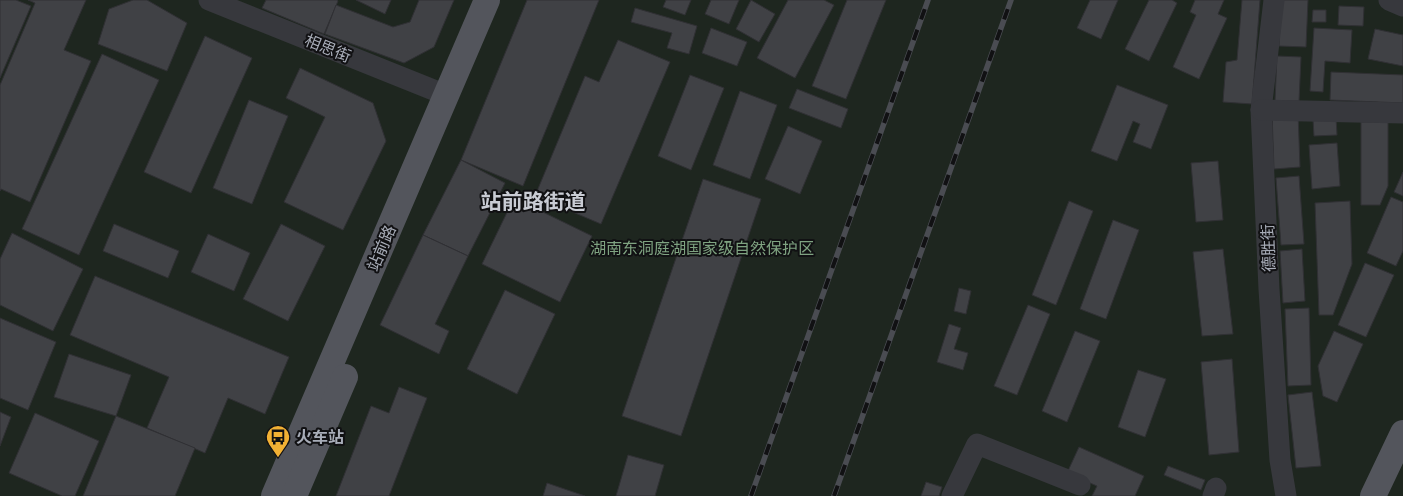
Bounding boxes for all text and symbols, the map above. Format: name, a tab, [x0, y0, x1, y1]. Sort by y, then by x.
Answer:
street label: 相思街	[302, 30, 354, 65]
district label: 站前路街道	[481, 188, 586, 213]
street label: 站前路	[362, 222, 399, 274]
street label: 德胜街	[1257, 224, 1278, 272]
park label: 湖南东洞庭湖国家级自然保护区	[590, 238, 814, 257]
bus stop icon: 火车站	[265, 424, 291, 458]
place label: 火车站	[296, 427, 344, 446]

